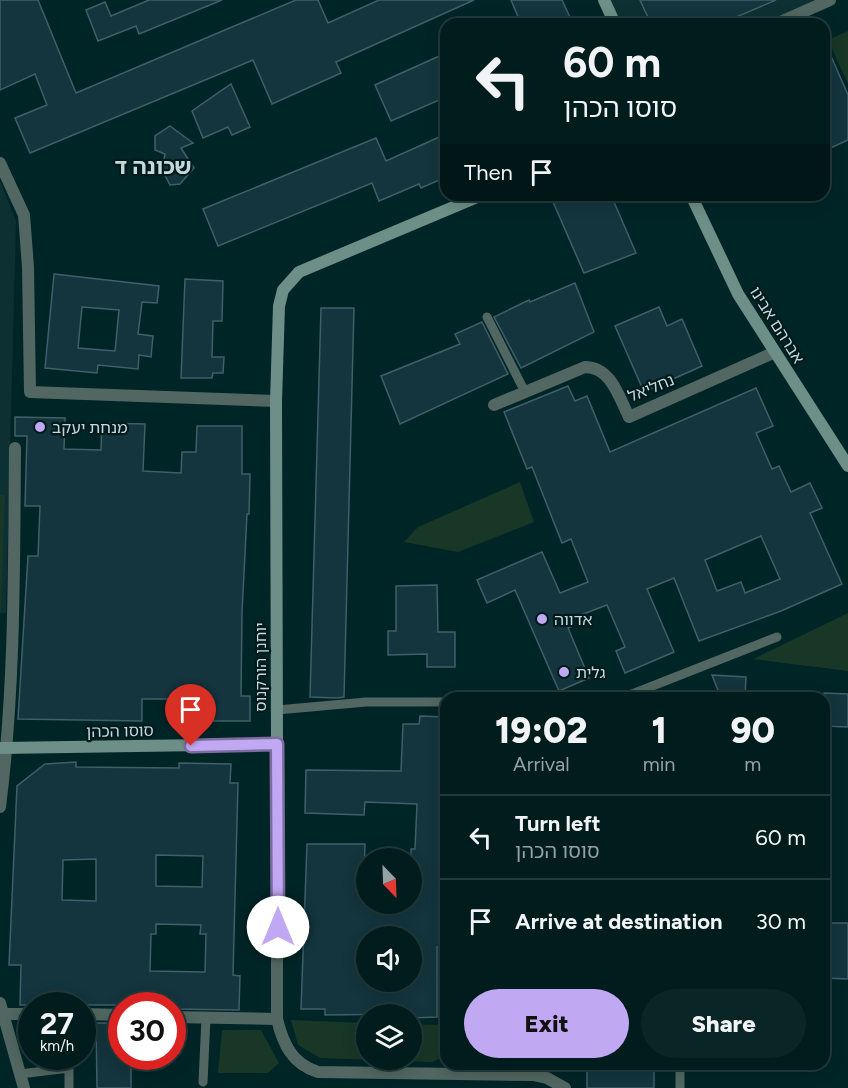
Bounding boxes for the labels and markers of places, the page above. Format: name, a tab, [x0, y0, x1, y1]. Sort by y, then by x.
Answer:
place label: מנחת יעקב	[52, 418, 128, 437]
marker: מנחת יעקב	[33, 420, 47, 434]
place label: אדווה	[554, 610, 592, 629]
marker: אדווה	[535, 612, 549, 626]
place label: גלית	[576, 663, 605, 682]
marker: גלית	[557, 665, 571, 679]
pin	[165, 684, 216, 746]

